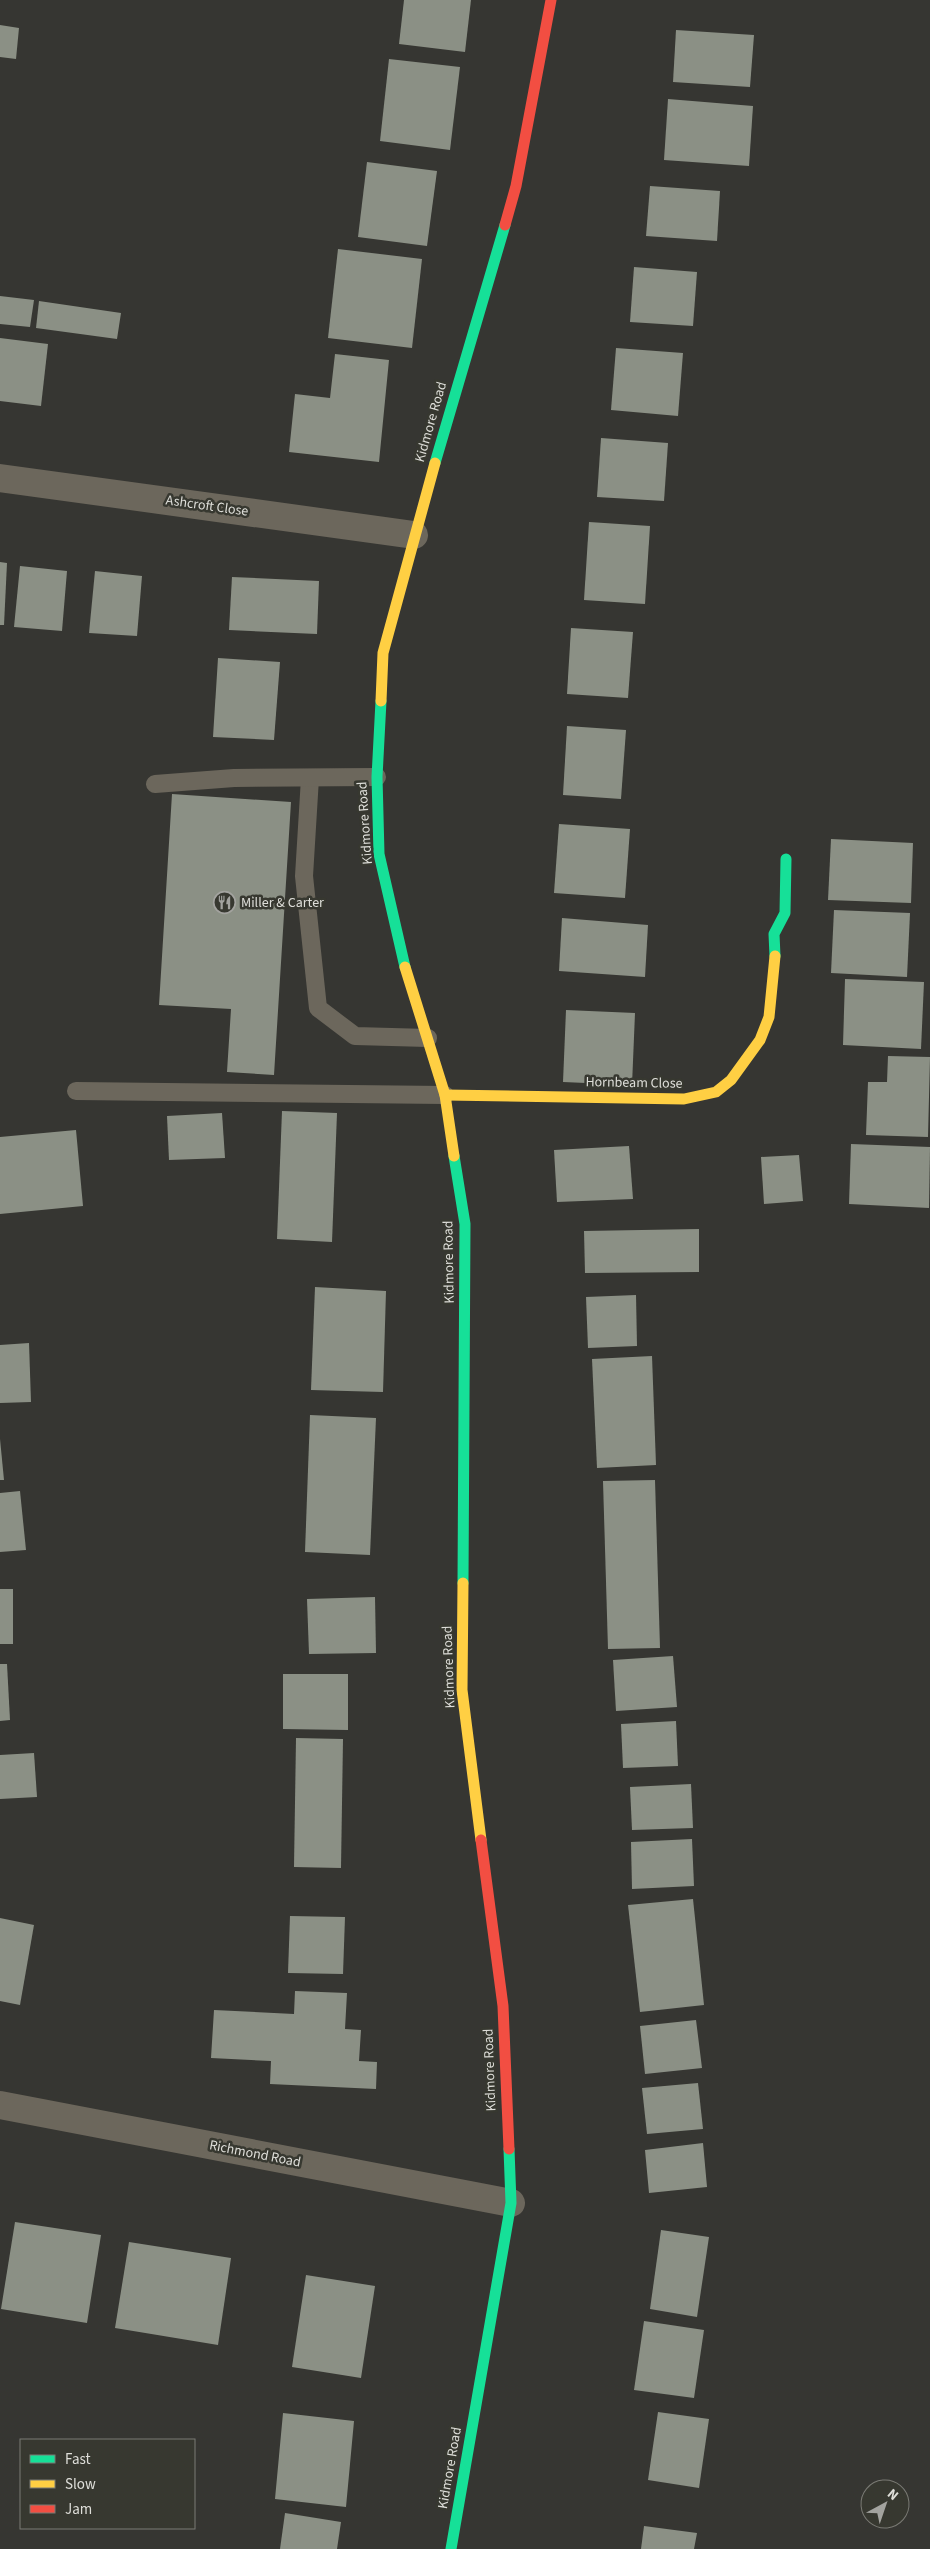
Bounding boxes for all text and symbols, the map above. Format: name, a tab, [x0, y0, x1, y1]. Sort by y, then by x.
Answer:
street label: Kidmore Road	[410, 379, 452, 465]
street label: Ashcroft Close	[164, 490, 250, 522]
street label: Kidmore Road	[352, 781, 378, 865]
restaurant icon: Miller & Carter	[213, 891, 237, 915]
place label: Miller & Carter	[241, 893, 324, 913]
street label: Hornbeam Close	[585, 1072, 683, 1094]
street label: Kidmore Road	[438, 1220, 460, 1304]
street label: Kidmore Road	[438, 1625, 460, 1709]
street label: Kidmore Road	[479, 2028, 501, 2112]
street label: Richmond Road	[207, 2135, 303, 2173]
street label: Kidmore Road	[433, 2425, 467, 2511]
legend	[20, 2439, 195, 2529]
text: Fast	[65, 2449, 91, 2470]
text: Slow	[65, 2474, 96, 2495]
north arrow	[860, 2479, 910, 2529]
text: N	[883, 2484, 903, 2505]
text: Jam	[65, 2499, 92, 2520]

